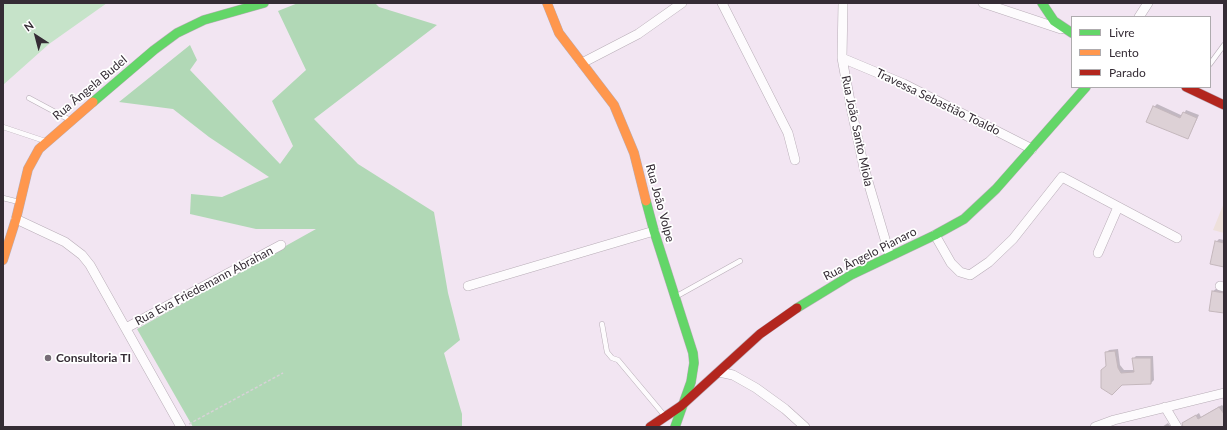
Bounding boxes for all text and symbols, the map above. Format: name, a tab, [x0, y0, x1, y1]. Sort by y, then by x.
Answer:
north arrow	[16, 16, 56, 56]
legend	[1071, 16, 1211, 88]
text: N	[21, 18, 36, 34]
text: Livre	[1109, 25, 1135, 40]
text: Lento	[1109, 45, 1139, 60]
street label: Rua Ângela Budel	[50, 53, 130, 123]
text: Parado	[1109, 65, 1146, 80]
street label: Travessa Sebastião Toaldo	[874, 66, 1002, 138]
street label: Rua João Santo Miola	[838, 74, 876, 188]
street label: Rua João Volpe	[643, 162, 677, 244]
street label: Rua Ângelo Pianaro	[821, 224, 919, 284]
street label: Rua Eva Friedemann Abrahan	[132, 243, 276, 329]
place label: Consultoria TI	[56, 351, 131, 365]
marker: Consultoria TI	[43, 353, 53, 363]

